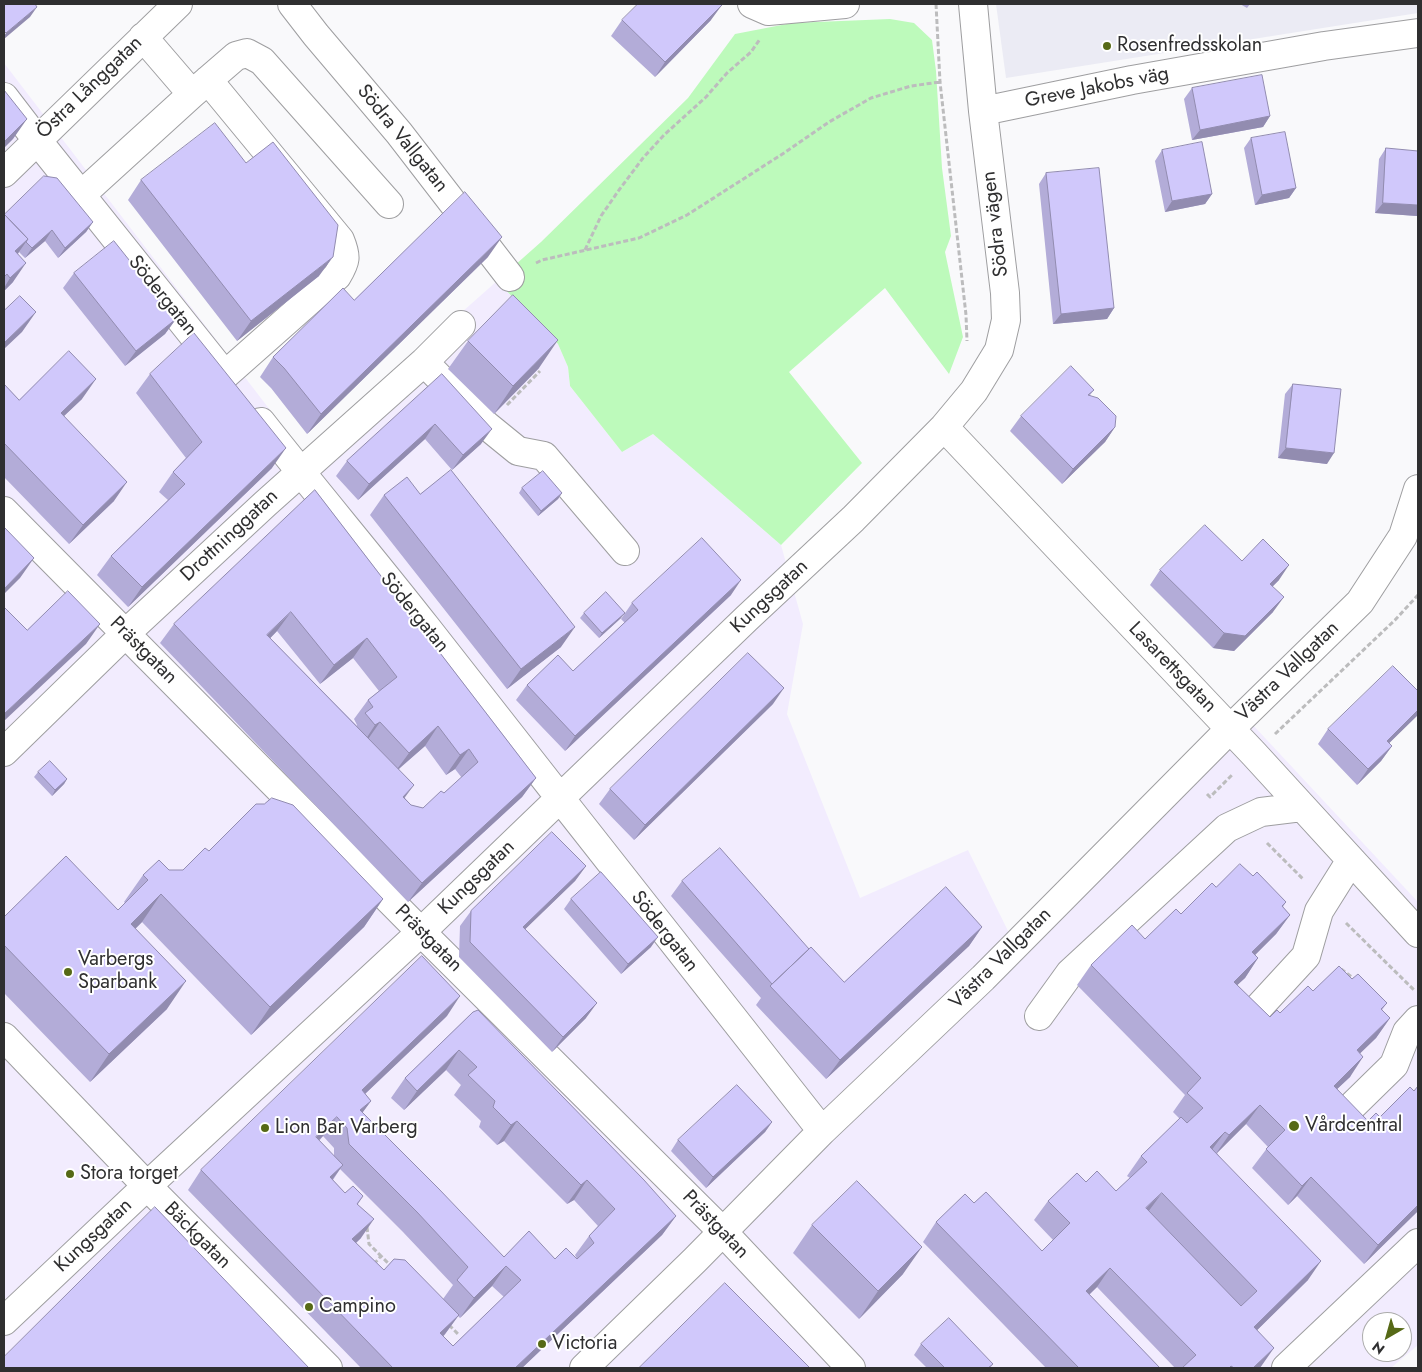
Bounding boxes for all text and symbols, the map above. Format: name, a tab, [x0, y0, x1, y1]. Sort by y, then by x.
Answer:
street label: Östra Långgatan	[32, 32, 148, 144]
place label: Rosenfredsskolan	[1117, 34, 1262, 58]
marker: Rosenfredsskolan	[1101, 40, 1113, 52]
street label: Greve Jakobs väg	[1023, 62, 1171, 114]
street label: Södra Vallgatan	[351, 80, 453, 198]
street label: Södra vägen	[978, 170, 1014, 278]
street label: Södergatan	[122, 251, 202, 341]
street label: Drottninggatan	[176, 485, 284, 587]
street label: Kungsgatan	[726, 555, 814, 639]
street label: Södergatan	[374, 568, 454, 658]
street label: Prästgatan	[104, 612, 182, 690]
street label: Västra Vallgatan	[1231, 617, 1345, 727]
street label: Lasarettsgatan	[1123, 618, 1221, 718]
street label: Kungsgatan	[434, 836, 520, 920]
street label: Södergatan	[625, 887, 703, 977]
street label: Prästgatan	[389, 900, 467, 978]
street label: Västra Vallgatan	[945, 903, 1057, 1015]
place label: Varbergs Sparbank	[78, 948, 157, 995]
marker: Varbergs Sparbank	[62, 966, 74, 978]
place label: Vårdcentral	[1305, 1114, 1402, 1138]
place label: Lion Bar Varberg	[275, 1116, 418, 1140]
marker: Vårdcentral	[1287, 1119, 1301, 1133]
marker: Lion Bar Varberg	[259, 1122, 271, 1134]
place label: Stora torget	[80, 1162, 178, 1186]
marker: Stora torget	[64, 1168, 76, 1180]
street label: Prästgatan	[677, 1186, 753, 1264]
street label: Kungsgatan	[50, 1194, 138, 1278]
street label: Bäckgatan	[159, 1198, 235, 1274]
place label: Campino	[319, 1295, 396, 1319]
marker: Campino	[303, 1301, 315, 1313]
north arrow	[1362, 1312, 1412, 1362]
place label: Victoria	[552, 1332, 617, 1356]
text: N	[1368, 1337, 1389, 1359]
marker: Victoria	[536, 1338, 548, 1350]

